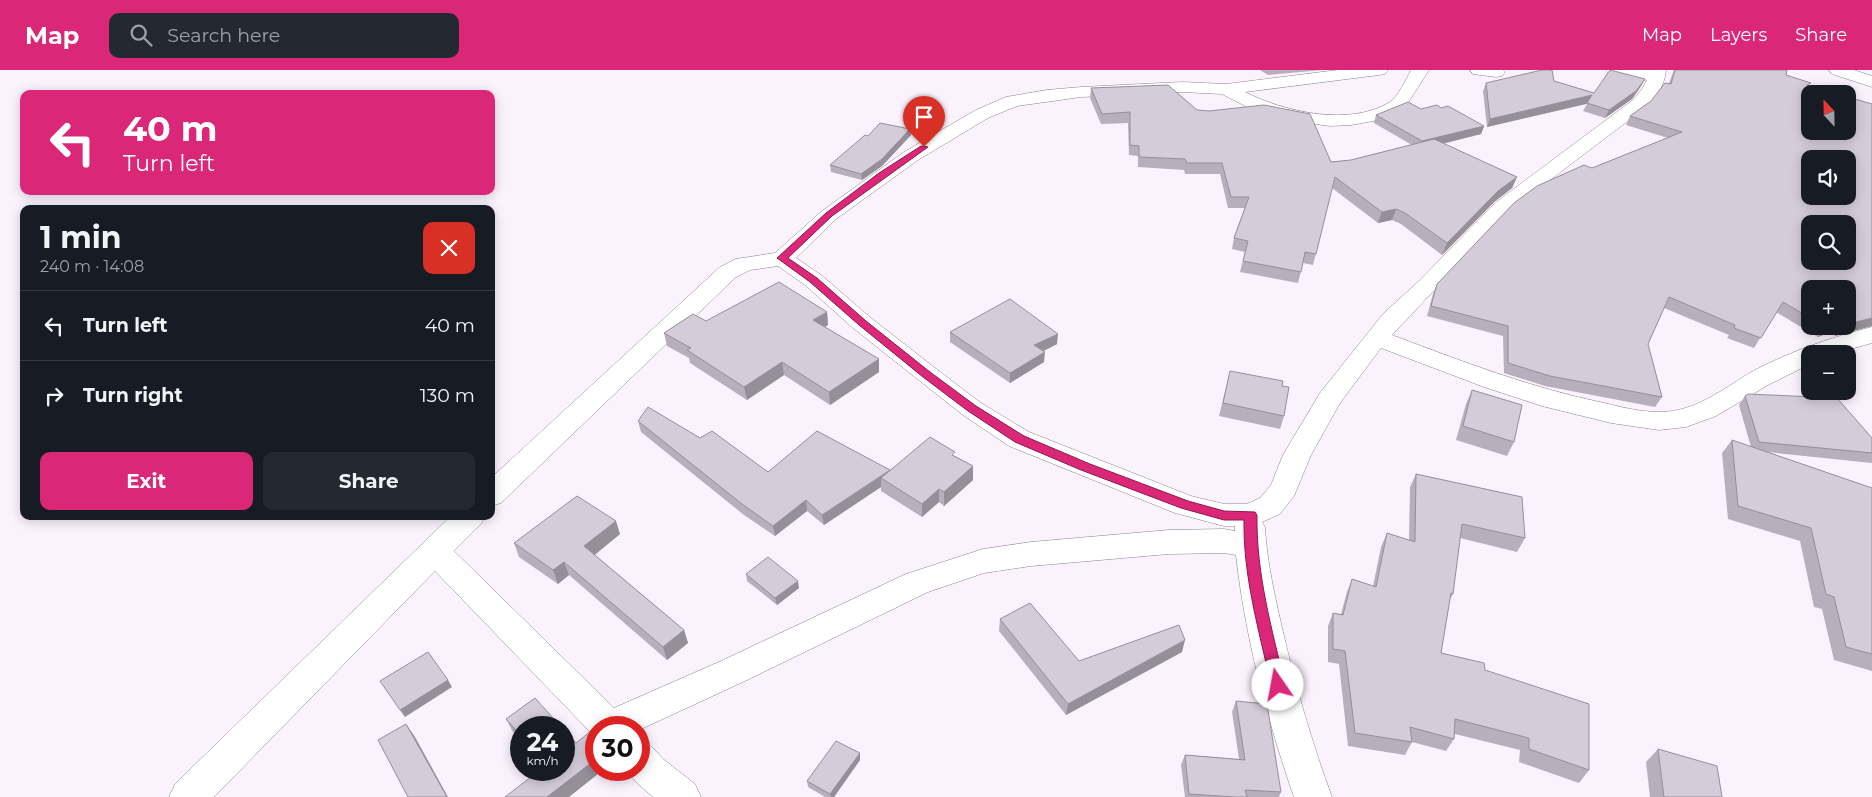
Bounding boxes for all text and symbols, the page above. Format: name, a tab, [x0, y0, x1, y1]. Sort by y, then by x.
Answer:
search box	[109, 13, 459, 58]
text: Map	[25, 21, 79, 50]
icon: search	[127, 21, 155, 49]
text: Search here	[167, 24, 280, 47]
text: Map	[1642, 24, 1682, 46]
text: Layers	[1710, 24, 1767, 46]
text: Share	[1795, 24, 1847, 46]
north arrow	[1801, 85, 1856, 140]
map controls	[1801, 85, 1856, 400]
pin	[903, 96, 945, 147]
icon: arrive	[910, 103, 938, 131]
text: 40 m	[123, 107, 218, 150]
icon: left	[40, 110, 105, 175]
text: Turn left	[123, 150, 215, 177]
button: sound	[1801, 150, 1856, 205]
button: search	[1801, 215, 1856, 270]
text: 1 min	[40, 219, 121, 256]
button: close	[423, 222, 475, 274]
text: 240 m · 14:08	[40, 257, 144, 276]
button: +	[1801, 280, 1856, 335]
icon: left	[40, 312, 68, 340]
text: Turn left	[83, 314, 168, 337]
text: 40 m	[425, 314, 475, 337]
button: −	[1801, 345, 1856, 400]
icon: right	[40, 382, 68, 410]
text: Turn right	[83, 384, 183, 407]
text: 130 m	[420, 384, 475, 407]
button: Exit	[40, 452, 253, 510]
button: Share	[263, 452, 475, 510]
position arrow	[1251, 658, 1303, 710]
speed limit sign: 30	[585, 716, 650, 781]
text: 24	[527, 727, 558, 757]
text: km/h	[526, 753, 559, 768]

